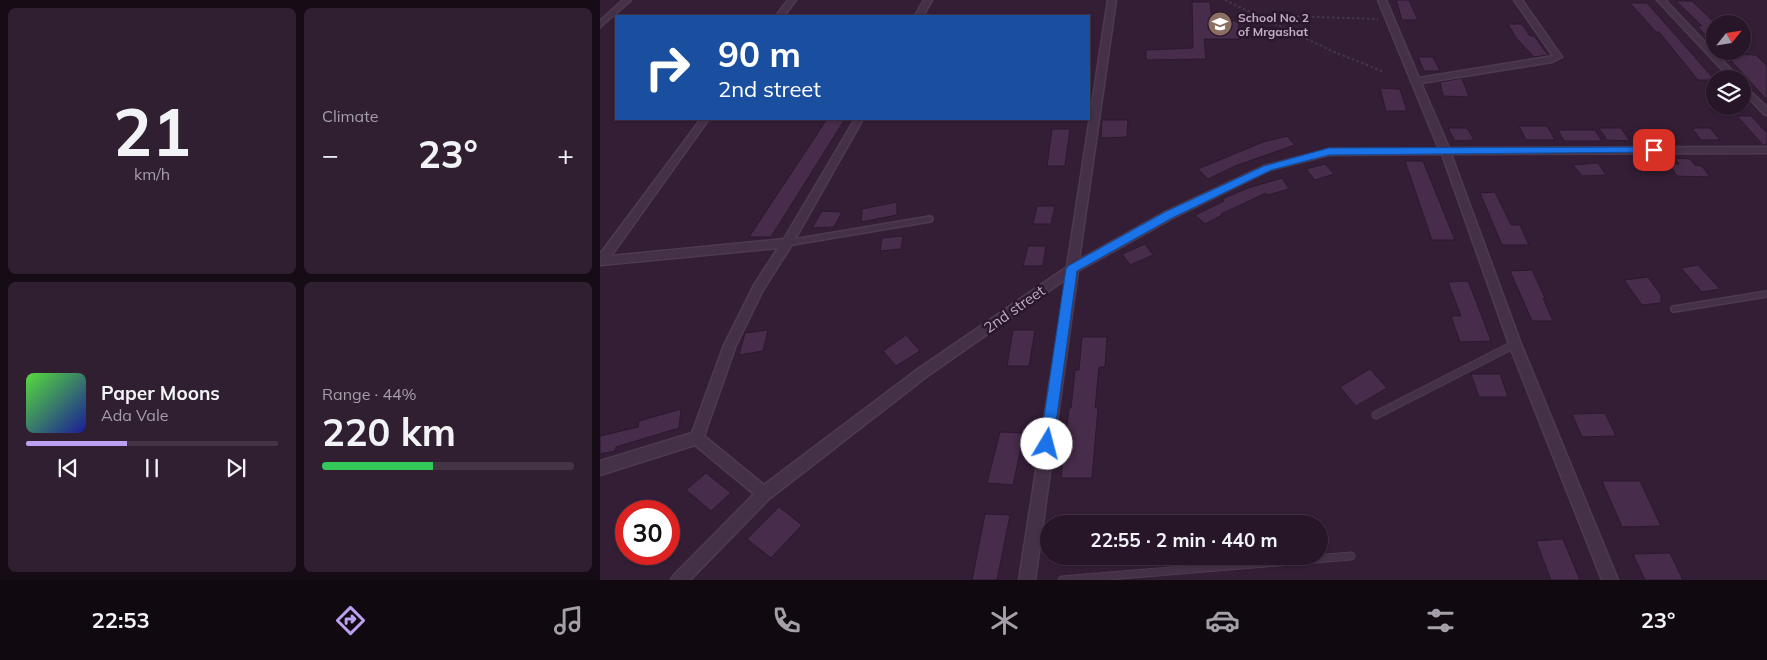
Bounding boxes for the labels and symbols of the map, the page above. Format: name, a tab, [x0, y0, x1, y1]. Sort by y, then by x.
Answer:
place label: School No. 2 of Mrgashat	[1238, 10, 1309, 39]
school or university icon: School No. 2 of Mrgashat	[1207, 11, 1233, 37]
north arrow	[1706, 15, 1751, 60]
pin	[1633, 129, 1675, 171]
street label: 2nd street	[980, 281, 1048, 337]
position arrow	[1020, 417, 1072, 469]
speed limit sign: 30	[615, 500, 680, 565]

